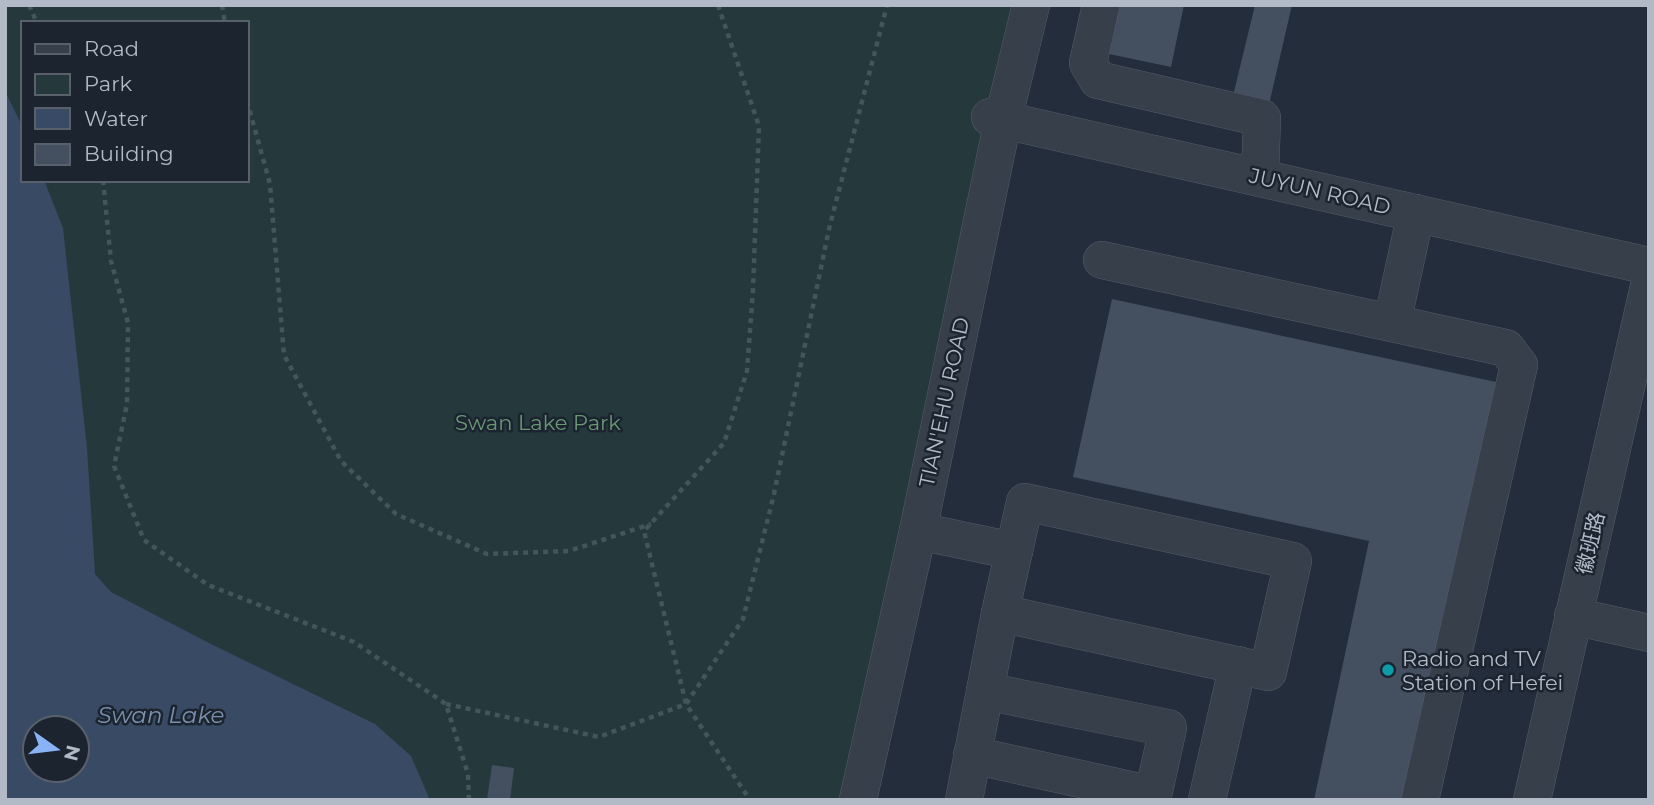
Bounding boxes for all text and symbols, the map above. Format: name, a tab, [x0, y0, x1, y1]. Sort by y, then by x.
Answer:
legend	[21, 21, 248, 182]
text: Road	[84, 36, 139, 61]
text: Park	[84, 71, 132, 96]
text: Water	[84, 106, 148, 131]
text: Building	[84, 141, 174, 166]
street label: JUYUN ROAD	[1246, 162, 1393, 219]
street label: TIAN'EHU ROAD	[914, 315, 974, 489]
park label: Swan Lake Park	[455, 410, 621, 435]
street label: 徽班路	[1571, 509, 1609, 577]
place label: Radio and TV Station of Hefei	[1402, 646, 1563, 695]
marker: Radio and TV Station of Hefei	[1380, 662, 1396, 678]
water label: Swan Lake	[98, 701, 225, 729]
north arrow	[21, 714, 91, 784]
text: N	[59, 743, 85, 763]

